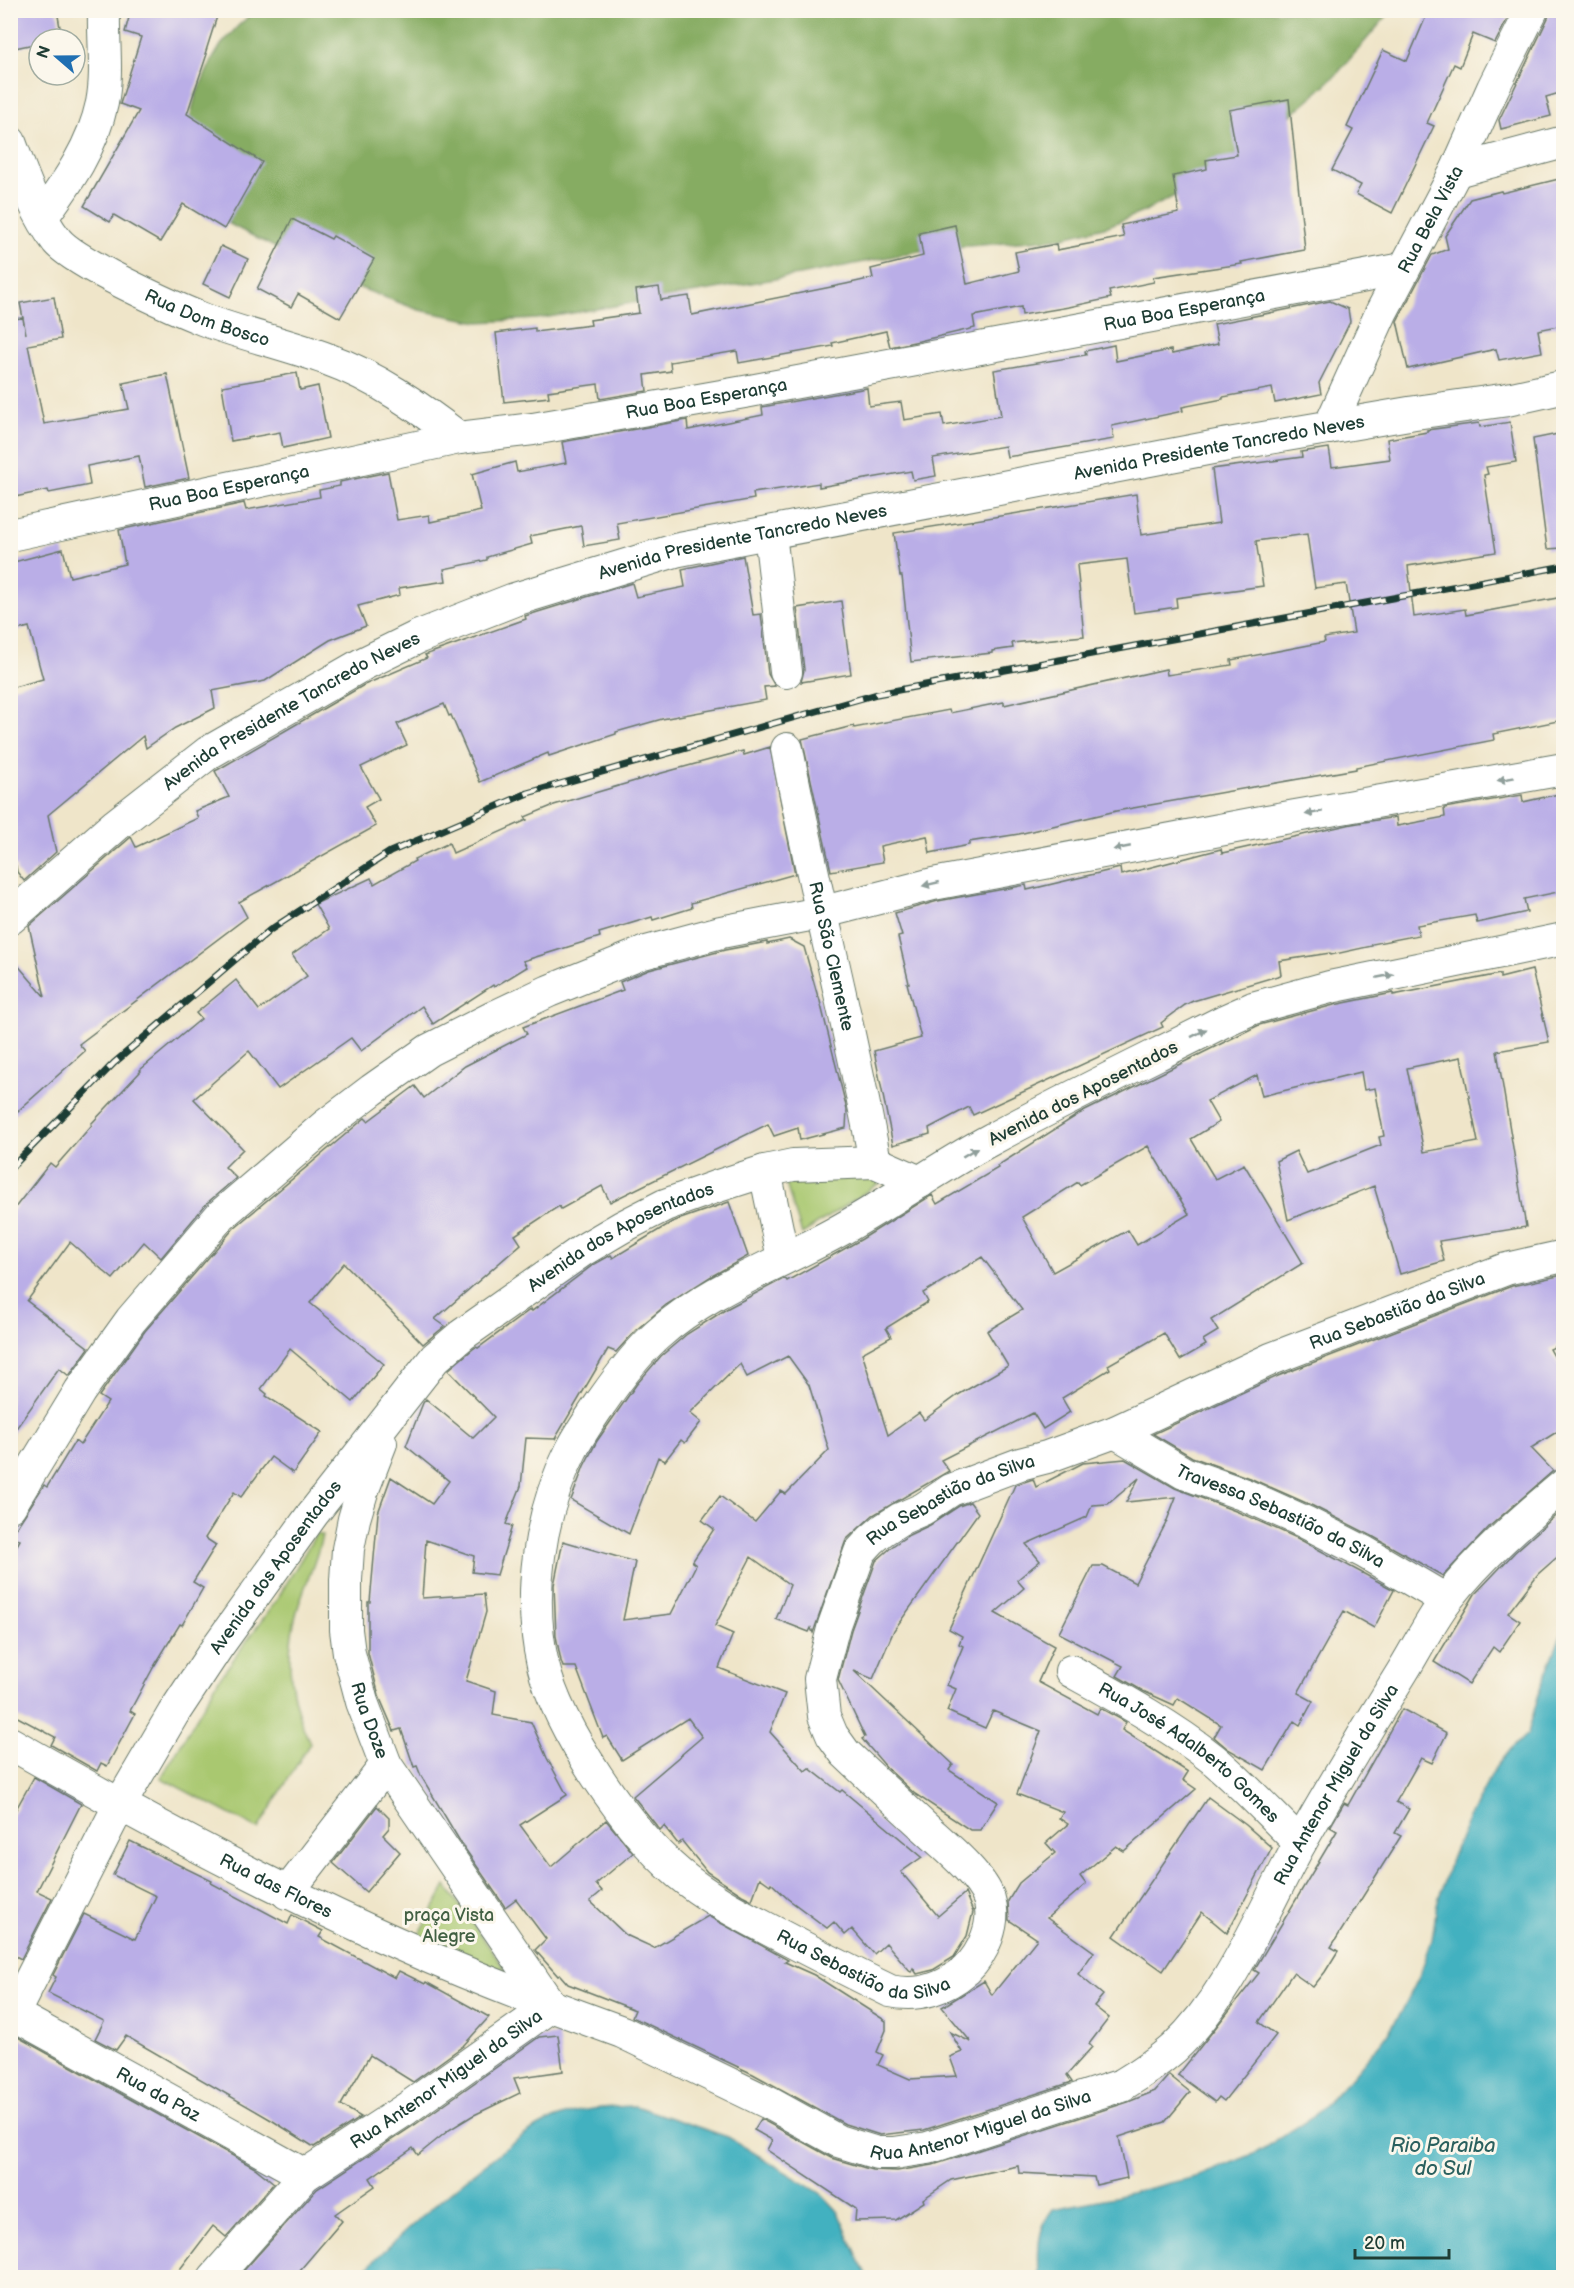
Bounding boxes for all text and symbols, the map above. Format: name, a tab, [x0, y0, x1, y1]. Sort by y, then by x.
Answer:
north arrow	[27, 27, 87, 87]
text: N	[33, 43, 55, 61]
street label: Rua Bela Vista	[1394, 162, 1468, 277]
street label: Rua Dom Bosco	[141, 285, 272, 351]
street label: Rua Boa Esperança	[1102, 285, 1267, 336]
street label: Rua Boa Esperança	[624, 374, 789, 424]
street label: Avenida Presidente Tancredo Neves	[1072, 411, 1366, 485]
street label: Rua Boa Esperança	[147, 461, 311, 516]
street label: Avenida Presidente Tancredo Neves	[596, 500, 889, 584]
street label: Avenida Presidente Tancredo Neves	[159, 628, 424, 795]
one-way arrow	[1496, 774, 1515, 783]
one-way arrow	[1304, 808, 1323, 817]
one-way arrow	[1112, 844, 1131, 853]
street label: Rua São Clemente	[804, 880, 858, 1033]
one-way arrow	[921, 880, 940, 890]
one-way arrow	[1375, 971, 1394, 980]
one-way arrow	[1191, 1028, 1208, 1038]
street label: Avenida dos Aposentados	[985, 1036, 1181, 1150]
one-way arrow	[962, 1146, 978, 1157]
street label: Avenida dos Aposentados	[524, 1178, 717, 1297]
street label: Rua Sebastião da Silva	[1307, 1268, 1488, 1354]
street label: Rua Sebastião da Silva	[862, 1451, 1037, 1550]
street label: Travessa Sebastião da Silva	[1172, 1460, 1388, 1573]
street label: Avenida dos Aposentados	[206, 1476, 346, 1658]
street label: Rua José Adalberto Gomes	[1095, 1678, 1284, 1827]
street label: Rua Doze	[346, 1680, 393, 1762]
street label: Rua Antenor Miguel da Silva	[1270, 1680, 1403, 1889]
street label: Rua das Flores	[216, 1849, 336, 1923]
park label: praça Vista Alegre	[404, 1905, 494, 1947]
street label: Rua Sebastião da Silva	[773, 1925, 954, 2004]
street label: Rua Antenor Miguel da Silva	[346, 2006, 546, 2154]
street label: Rua da Paz	[112, 2063, 204, 2126]
street label: Rua Antenor Miguel da Silva	[867, 2086, 1094, 2165]
water label: Rio Paraiba do Sul	[1391, 2134, 1495, 2181]
scale bar	[1355, 2222, 1450, 2260]
text: 20 m	[1364, 2233, 1405, 2254]

